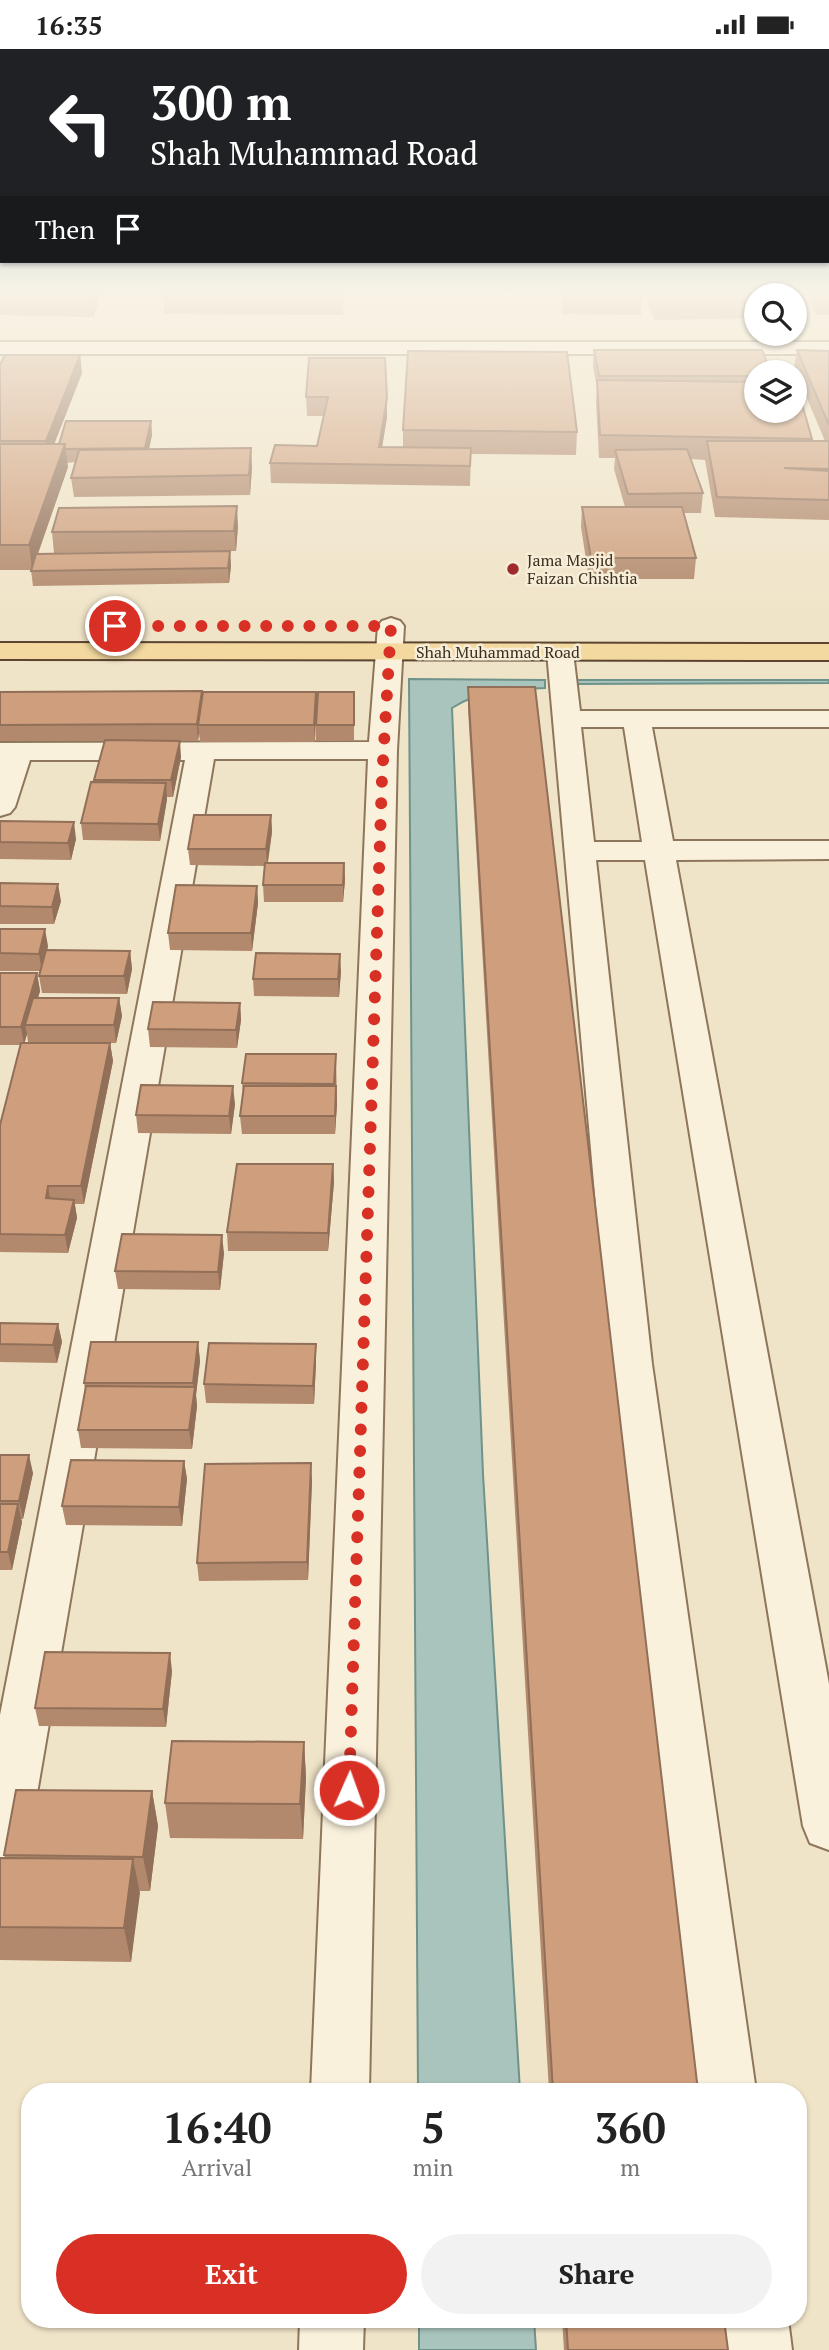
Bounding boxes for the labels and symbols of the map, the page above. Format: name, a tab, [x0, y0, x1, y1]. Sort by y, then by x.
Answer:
place label: Jama Masjid Faizan Chishtia	[527, 549, 638, 589]
marker: Jama Masjid Faizan Chishtia	[505, 561, 521, 577]
pin	[85, 596, 145, 656]
street label: Shah Muhammad Road	[416, 641, 580, 663]
position arrow	[312, 1753, 386, 1827]

